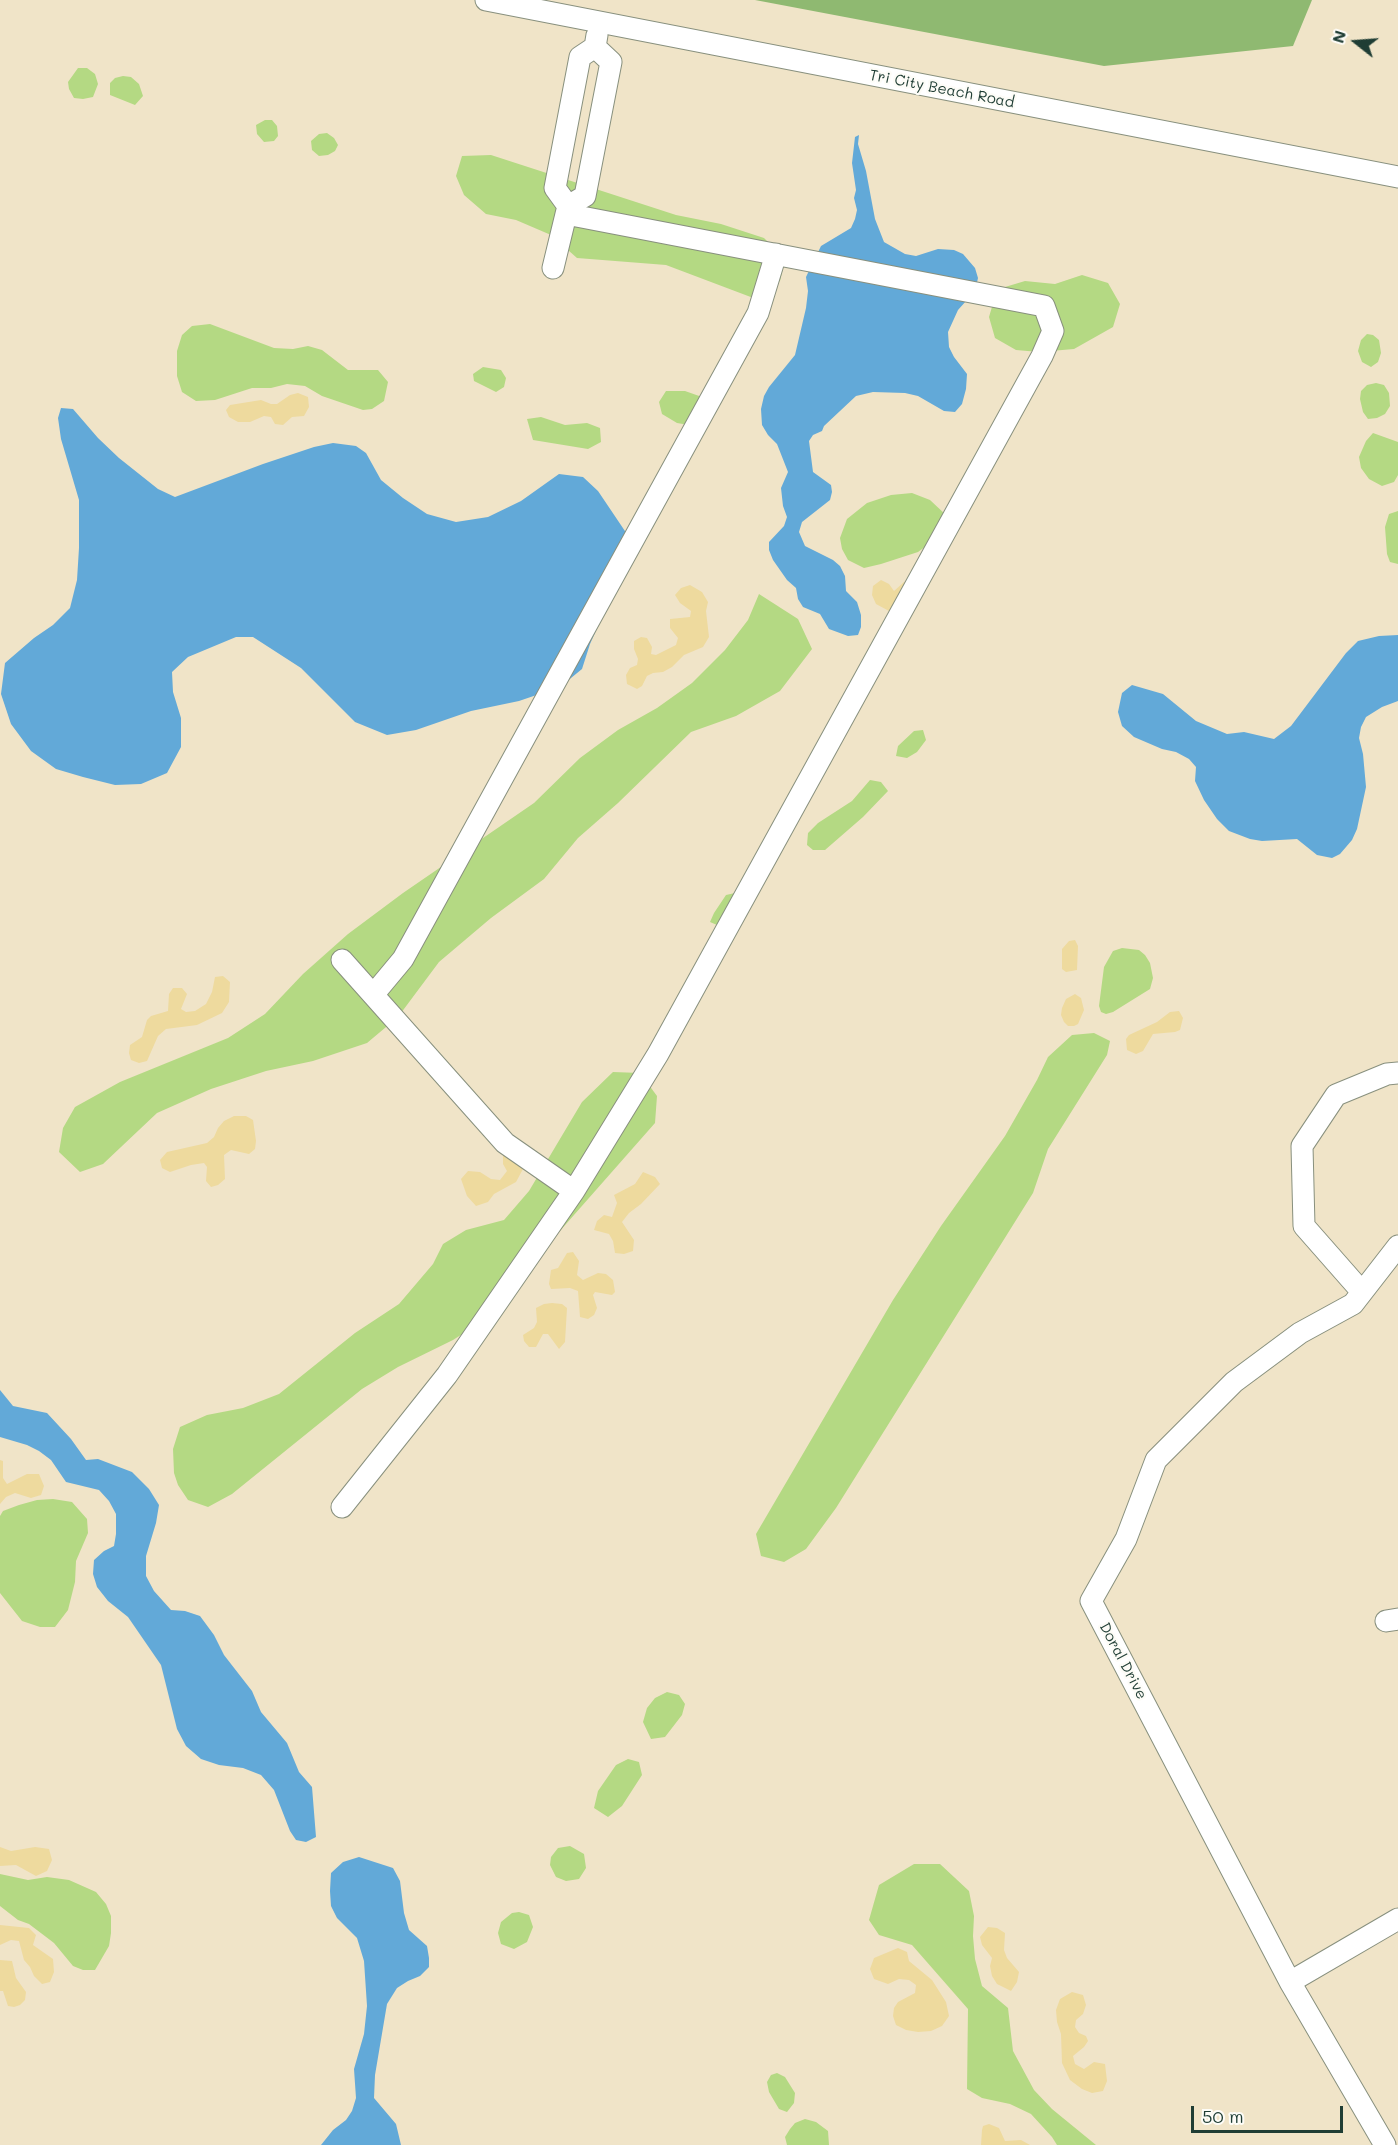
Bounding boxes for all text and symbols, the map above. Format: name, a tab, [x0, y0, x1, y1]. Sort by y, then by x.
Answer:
north arrow	[1326, 12, 1386, 72]
text: N	[1326, 28, 1350, 45]
street label: Tri City Beach Road	[868, 66, 1016, 112]
street label: Doral Drive	[1095, 1620, 1151, 1702]
scale bar	[1194, 2094, 1346, 2132]
text: 50 m	[1202, 2104, 1244, 2128]

